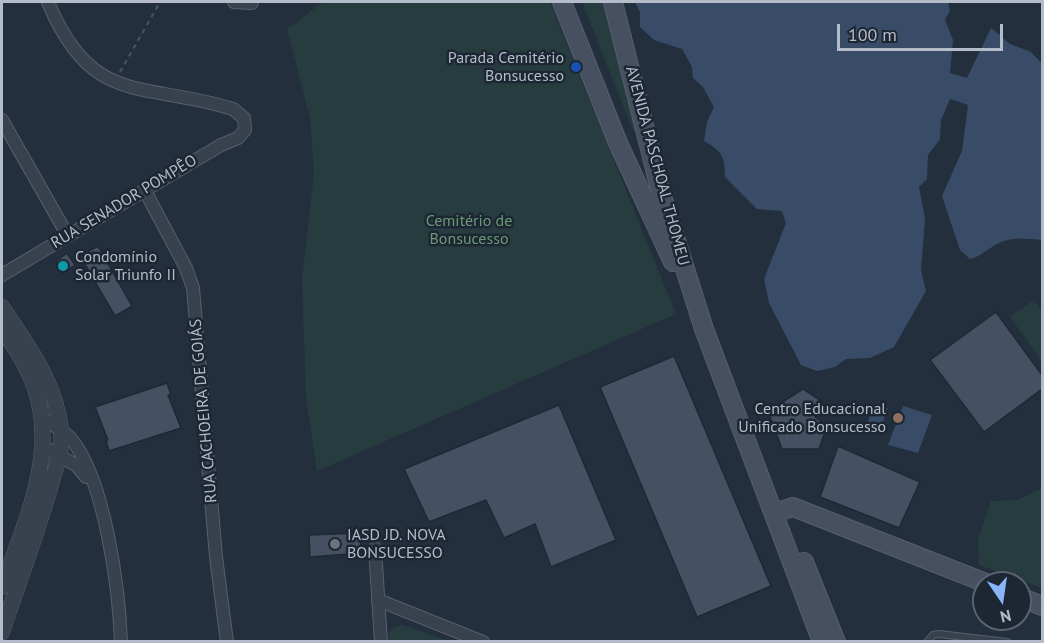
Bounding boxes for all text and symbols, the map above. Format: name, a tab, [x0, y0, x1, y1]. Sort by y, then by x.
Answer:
scale bar	[840, 12, 1006, 50]
text: 100 m	[848, 23, 897, 46]
place label: Parada Cemitério Bonsucesso	[448, 48, 564, 86]
marker: Parada Cemitério Bonsucesso	[569, 60, 583, 74]
street label: AVENIDA PASCHOAL THOMEU	[621, 64, 693, 268]
street label: RUA SENADOR POMPÊO	[48, 151, 200, 253]
park label: Cemitério de Bonsucesso	[426, 211, 512, 249]
place label: Condomínio Solar Triunfo II	[75, 247, 176, 285]
marker: Condomínio Solar Triunfo II	[56, 259, 70, 273]
street label: RUA CACHOEIRA DE GOIÁS	[186, 318, 222, 504]
place label: Centro Educacional Unificado Bonsucesso	[738, 399, 886, 437]
marker: Centro Educacional Unificado Bonsucesso	[891, 411, 905, 425]
place label: IASD JD. NOVA BONSUCESSO	[347, 525, 446, 563]
marker: IASD JD. NOVA BONSUCESSO	[328, 537, 342, 551]
north arrow	[972, 571, 1032, 631]
text: N	[998, 606, 1013, 628]

